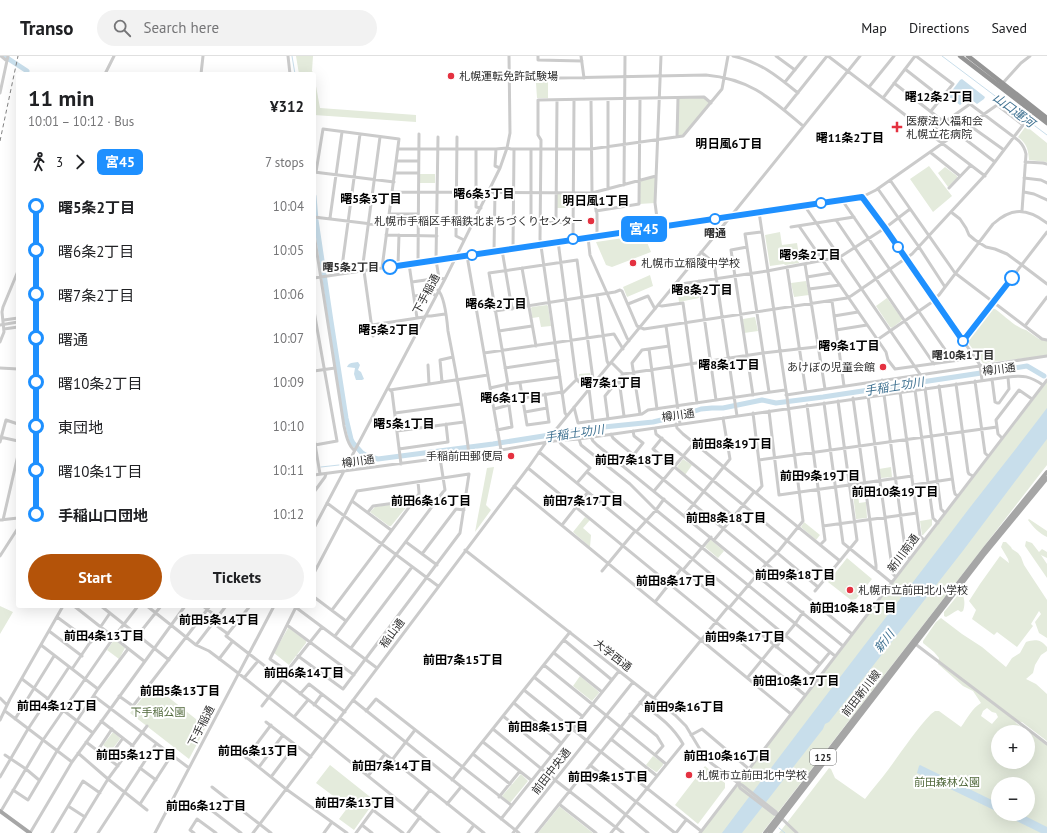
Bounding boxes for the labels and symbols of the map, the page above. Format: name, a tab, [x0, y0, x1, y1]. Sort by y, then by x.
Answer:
place label: 札幌運転免許試験場	[459, 69, 558, 83]
marker: 札幌運転免許試験場	[446, 71, 456, 81]
district label: 曙12条2丁目	[905, 89, 973, 104]
water label: 山口運河	[990, 90, 1039, 132]
place label: 医療法人福和会 札幌立花病院	[906, 114, 983, 141]
marker: 医療法人福和会 札幌立花病院	[891, 121, 903, 133]
district label: 曙11条2丁目	[816, 130, 884, 145]
district label: 明日風6丁目	[696, 136, 762, 151]
district label: 曙6条3丁目	[453, 186, 515, 201]
district label: 曙5条3丁目	[340, 191, 402, 206]
district label: 明日風1丁目	[563, 193, 629, 208]
unlabelled marker	[815, 197, 827, 209]
marker: 曙通	[709, 213, 721, 225]
place label: 札幌市手稲区手稲鉄北まちづくりセンター	[374, 214, 583, 228]
marker: 札幌市手稲区手稲鉄北まちづくりセンター	[586, 216, 596, 226]
line badge: 宮45	[621, 216, 667, 242]
place label: 曙通	[704, 226, 726, 240]
unlabelled marker	[567, 233, 579, 245]
unlabelled marker	[892, 241, 904, 253]
district label: 曙9条2丁目	[779, 247, 841, 262]
unlabelled marker	[466, 249, 478, 261]
place label: 札幌市立稲陵中学校	[641, 256, 740, 270]
marker: 札幌市立稲陵中学校	[628, 258, 638, 268]
marker: 曙5条2丁目	[382, 259, 398, 275]
place label: 曙5条2丁目	[323, 260, 379, 274]
unlabelled marker	[1004, 270, 1020, 286]
street label: 下手稲通	[409, 271, 443, 317]
district label: 曙8条2丁目	[671, 282, 733, 297]
district label: 曙6条2丁目	[465, 296, 527, 311]
district label: 曙5条2丁目	[358, 322, 420, 337]
marker: 曙10条1丁目	[957, 335, 969, 347]
district label: 曙9条1丁目	[818, 338, 880, 353]
place label: 曙10条1丁目	[932, 348, 994, 362]
district label: 曙8条1丁目	[698, 357, 760, 372]
place label: あけぼの児童会館	[787, 360, 875, 374]
street label: 樽川通	[982, 360, 1016, 378]
marker: あけぼの児童会館	[878, 362, 888, 372]
water label: 手稲土功川	[863, 374, 927, 398]
district label: 曙7条1丁目	[580, 375, 642, 390]
district label: 曙6条1丁目	[480, 390, 542, 405]
street label: 樽川通	[661, 406, 695, 424]
district label: 曙5条1丁目	[373, 416, 435, 431]
water label: 手稲土功川	[543, 421, 607, 445]
district label: 前田8条19丁目	[692, 436, 772, 451]
place label: 手稲前田郵便局	[426, 449, 503, 463]
marker: 手稲前田郵便局	[506, 451, 516, 461]
street label: 樽川通	[341, 452, 375, 470]
district label: 前田7条18丁目	[595, 452, 675, 467]
district label: 前田9条19丁目	[780, 468, 860, 483]
district label: 前田10条19丁目	[851, 484, 939, 499]
district label: 前田6条16丁目	[391, 493, 471, 508]
district label: 前田7条17丁目	[543, 493, 623, 508]
district label: 前田8条18丁目	[686, 510, 766, 525]
street label: 新川南通	[884, 531, 922, 575]
district label: 前田9条18丁目	[755, 567, 835, 582]
district label: 前田8条17丁目	[636, 573, 716, 588]
place label: 札幌市立前田北小学校	[858, 583, 968, 597]
marker: 札幌市立前田北小学校	[845, 585, 855, 595]
district label: 前田10条18丁目	[809, 600, 897, 615]
district label: 前田5条14丁目	[179, 612, 259, 627]
street label: 稲山通	[377, 616, 407, 650]
water label: 新川	[871, 625, 899, 655]
district label: 前田4条13丁目	[64, 628, 144, 643]
district label: 前田9条17丁目	[705, 629, 785, 644]
street label: 大学西通	[591, 636, 635, 674]
district label: 前田7条15丁目	[423, 652, 503, 667]
district label: 前田6条14丁目	[264, 665, 344, 680]
street label: 前田新川線	[839, 667, 883, 719]
district label: 前田10条17丁目	[752, 673, 840, 688]
district label: 前田5条13丁目	[140, 683, 220, 698]
district label: 前田4条12丁目	[17, 698, 97, 713]
district label: 前田9条16丁目	[644, 699, 724, 714]
street label: 下手稲通	[185, 703, 217, 749]
park label: 下手稲公園	[131, 705, 186, 719]
district label: 前田8条15丁目	[508, 719, 588, 734]
district label: 前田6条13丁目	[218, 743, 298, 758]
street label: 前田中央通	[529, 745, 573, 797]
district label: 前田5条12丁目	[96, 747, 176, 762]
district label: 前田10条16丁目	[683, 748, 771, 763]
road number: 125	[810, 749, 836, 765]
district label: 前田7条14丁目	[352, 758, 432, 773]
place label: 札幌市立前田北中学校	[697, 768, 807, 782]
district label: 前田9条15丁目	[568, 769, 648, 784]
marker: 札幌市立前田北中学校	[684, 770, 694, 780]
park label: 前田森林公園	[914, 775, 980, 789]
district label: 前田7条13丁目	[315, 795, 395, 810]
district label: 前田6条12丁目	[166, 798, 246, 813]

